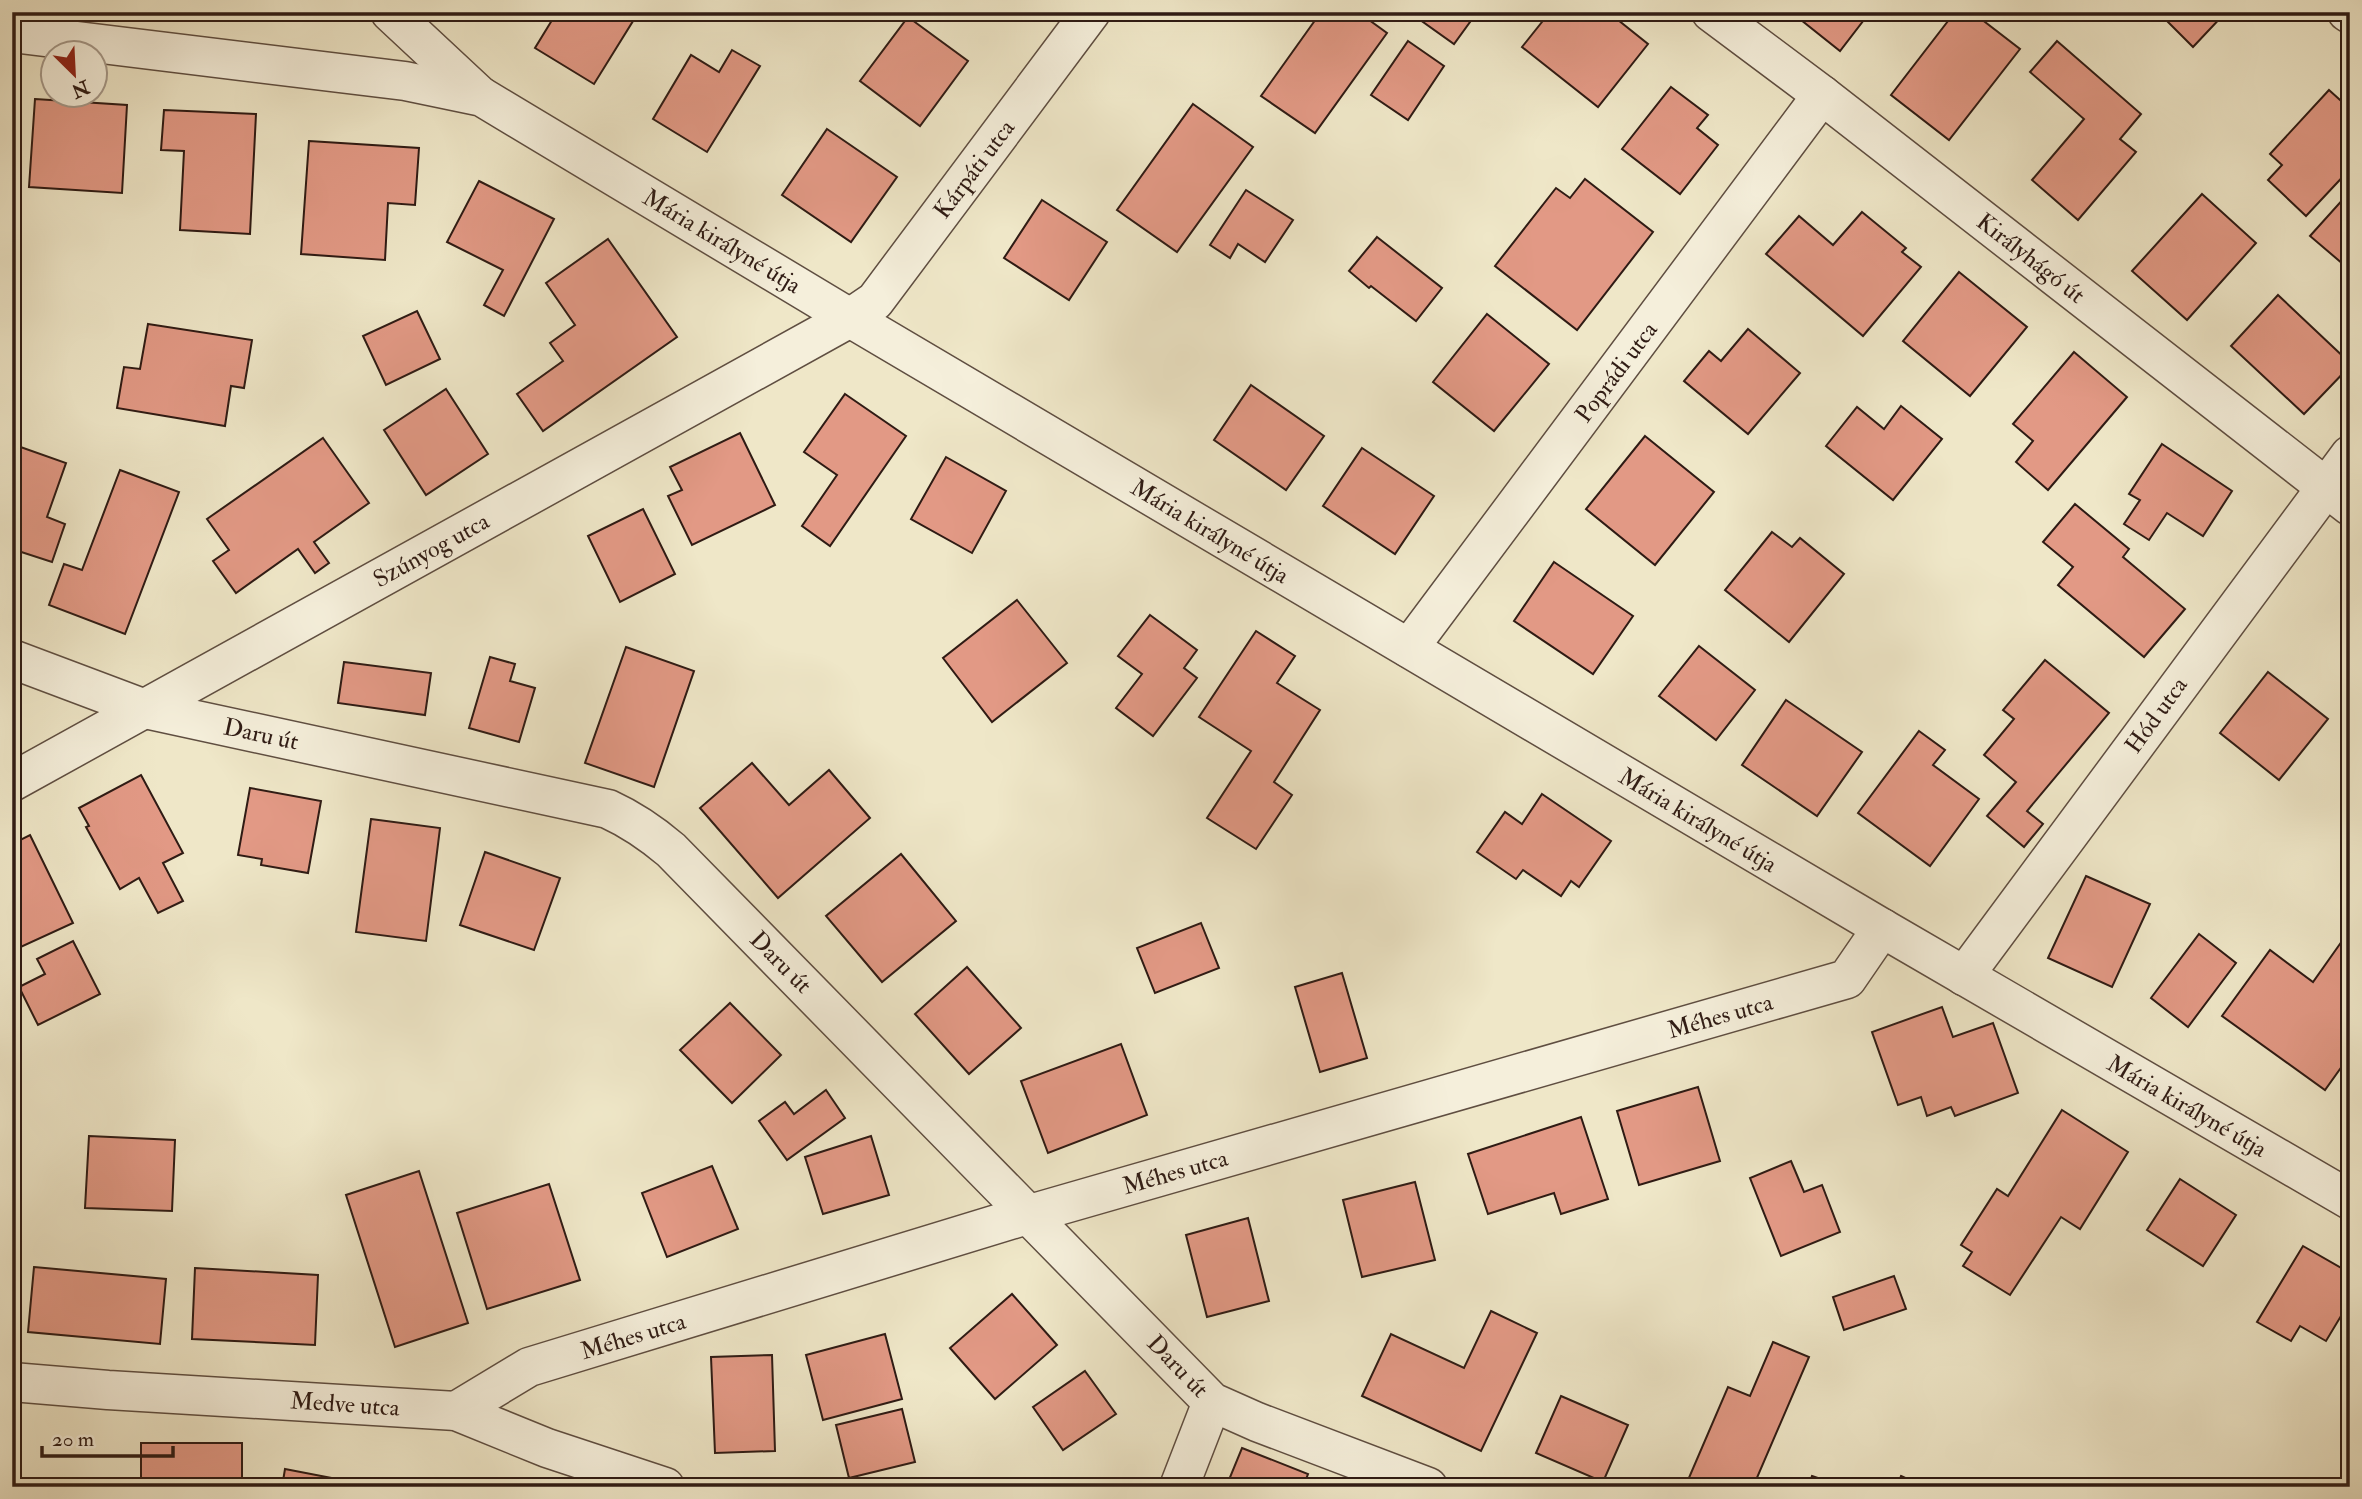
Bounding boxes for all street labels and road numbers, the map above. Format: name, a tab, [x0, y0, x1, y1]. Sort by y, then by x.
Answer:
street label: Kárpáti utca	[927, 113, 1022, 225]
street label: Mária királyné útja	[637, 182, 808, 302]
street label: Királyhágó út	[1970, 206, 2091, 311]
street label: Poprádi utca	[1568, 315, 1665, 429]
street label: Mária királyné útja	[1125, 472, 1296, 592]
street label: Szúnyog utca	[368, 505, 496, 595]
street label: Hód utca	[2118, 670, 2195, 760]
street label: Daru út	[221, 711, 301, 758]
street label: Mária királyné útja	[1613, 761, 1784, 881]
street label: Daru út	[743, 925, 819, 1000]
street label: Méhes utca	[1664, 986, 1778, 1046]
street label: Mária királyné útja	[2101, 1048, 2273, 1165]
street label: Méhes utca	[1119, 1142, 1233, 1202]
street label: Méhes utca	[577, 1305, 691, 1367]
street label: Daru út	[1140, 1328, 1215, 1405]
street label: Medve utca	[289, 1385, 402, 1424]

